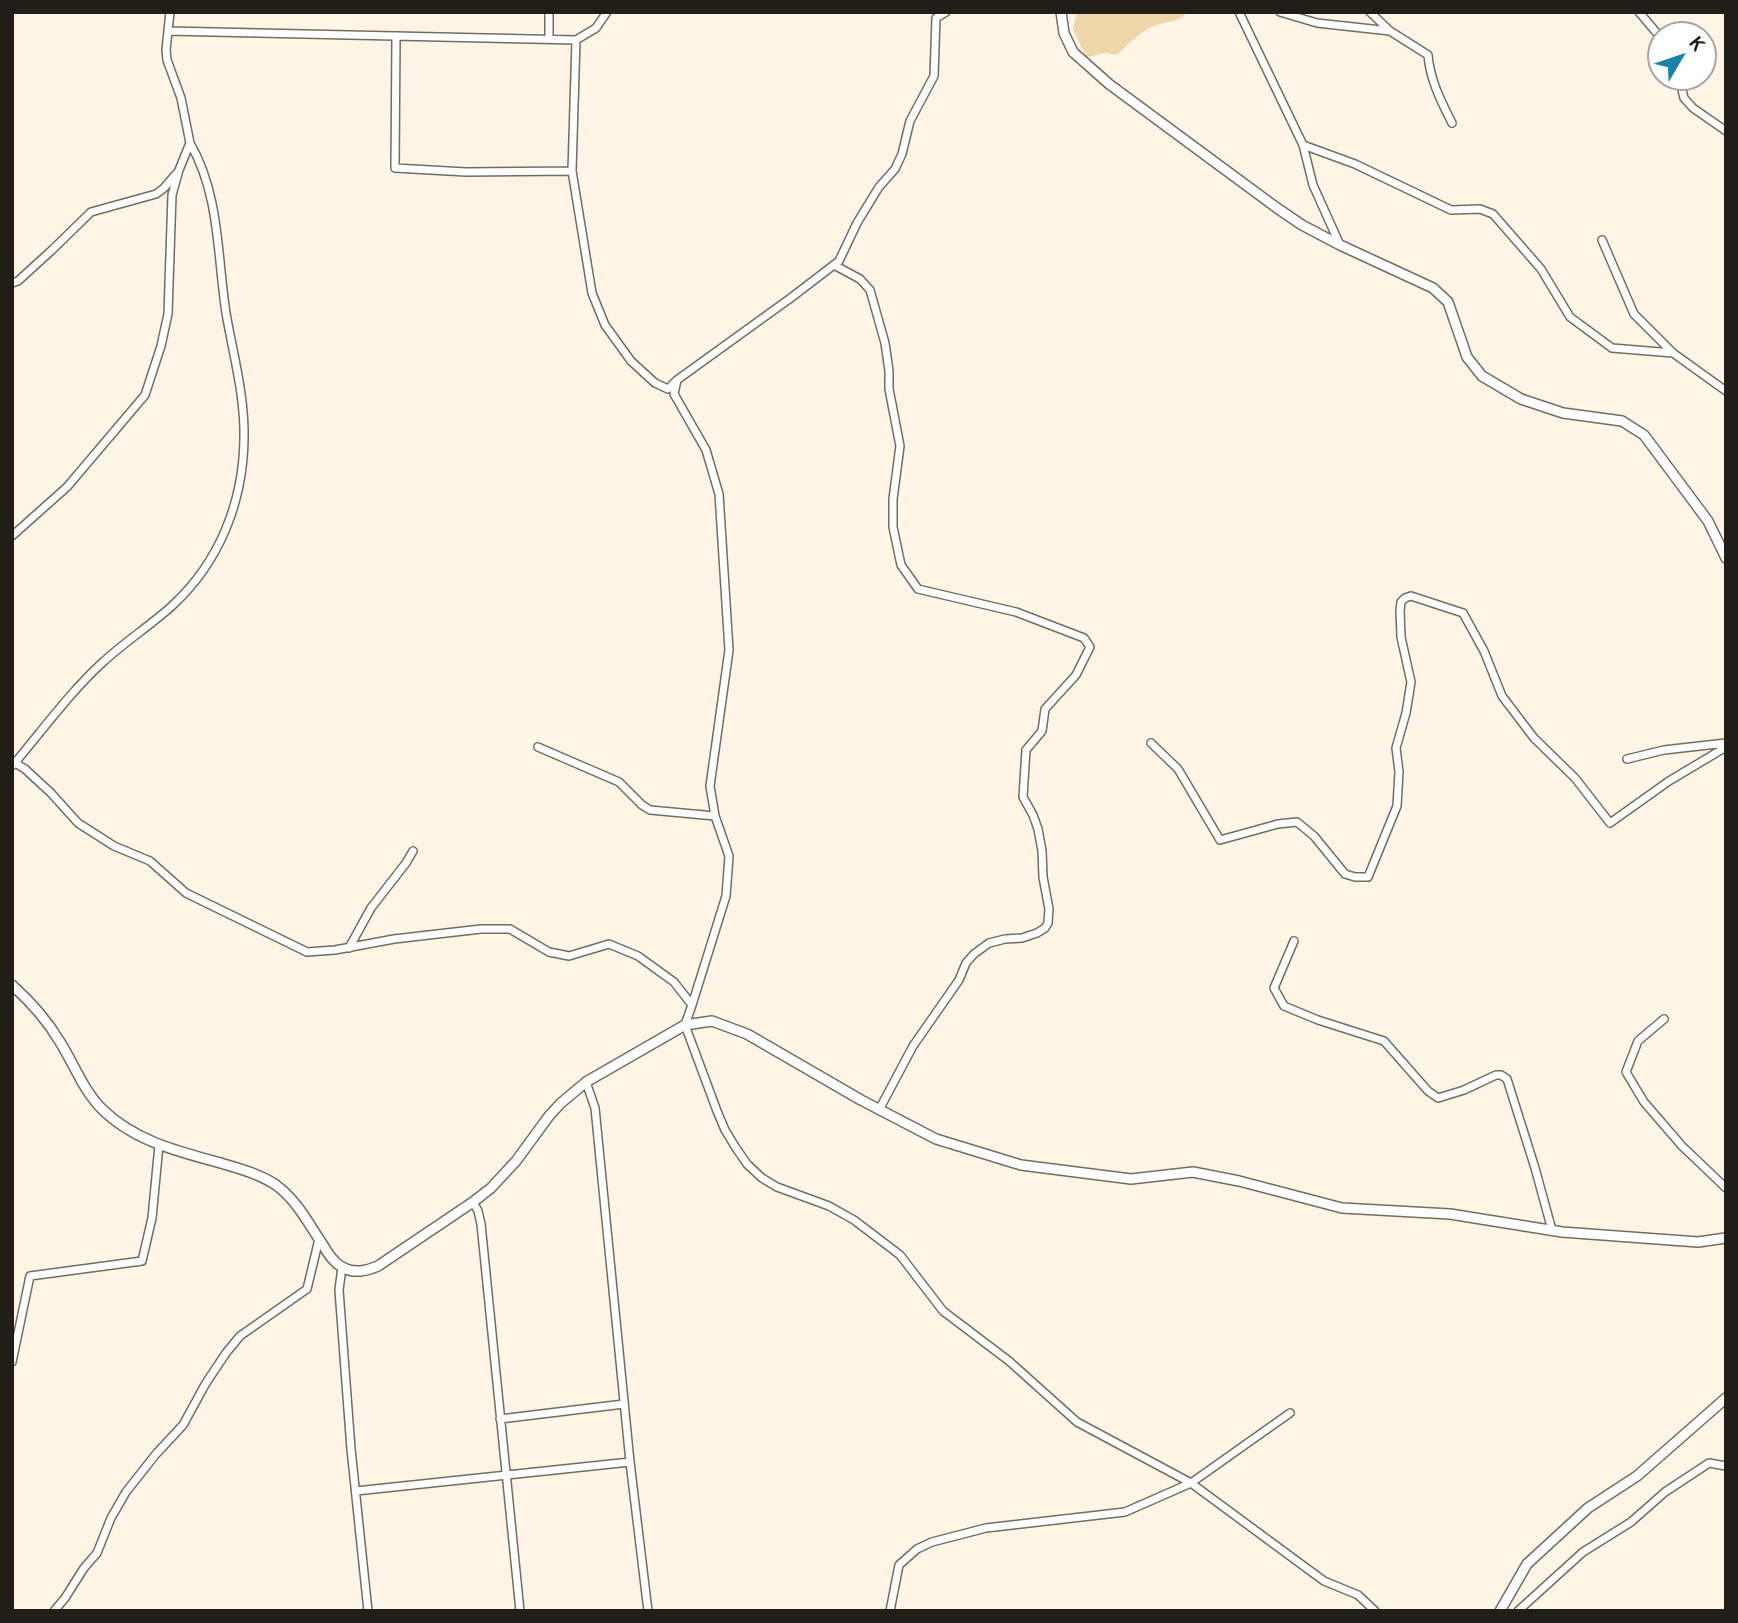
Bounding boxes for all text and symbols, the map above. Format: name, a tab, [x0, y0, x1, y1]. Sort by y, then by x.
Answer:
north arrow	[1647, 21, 1717, 91]
text: K	[1684, 31, 1711, 56]

